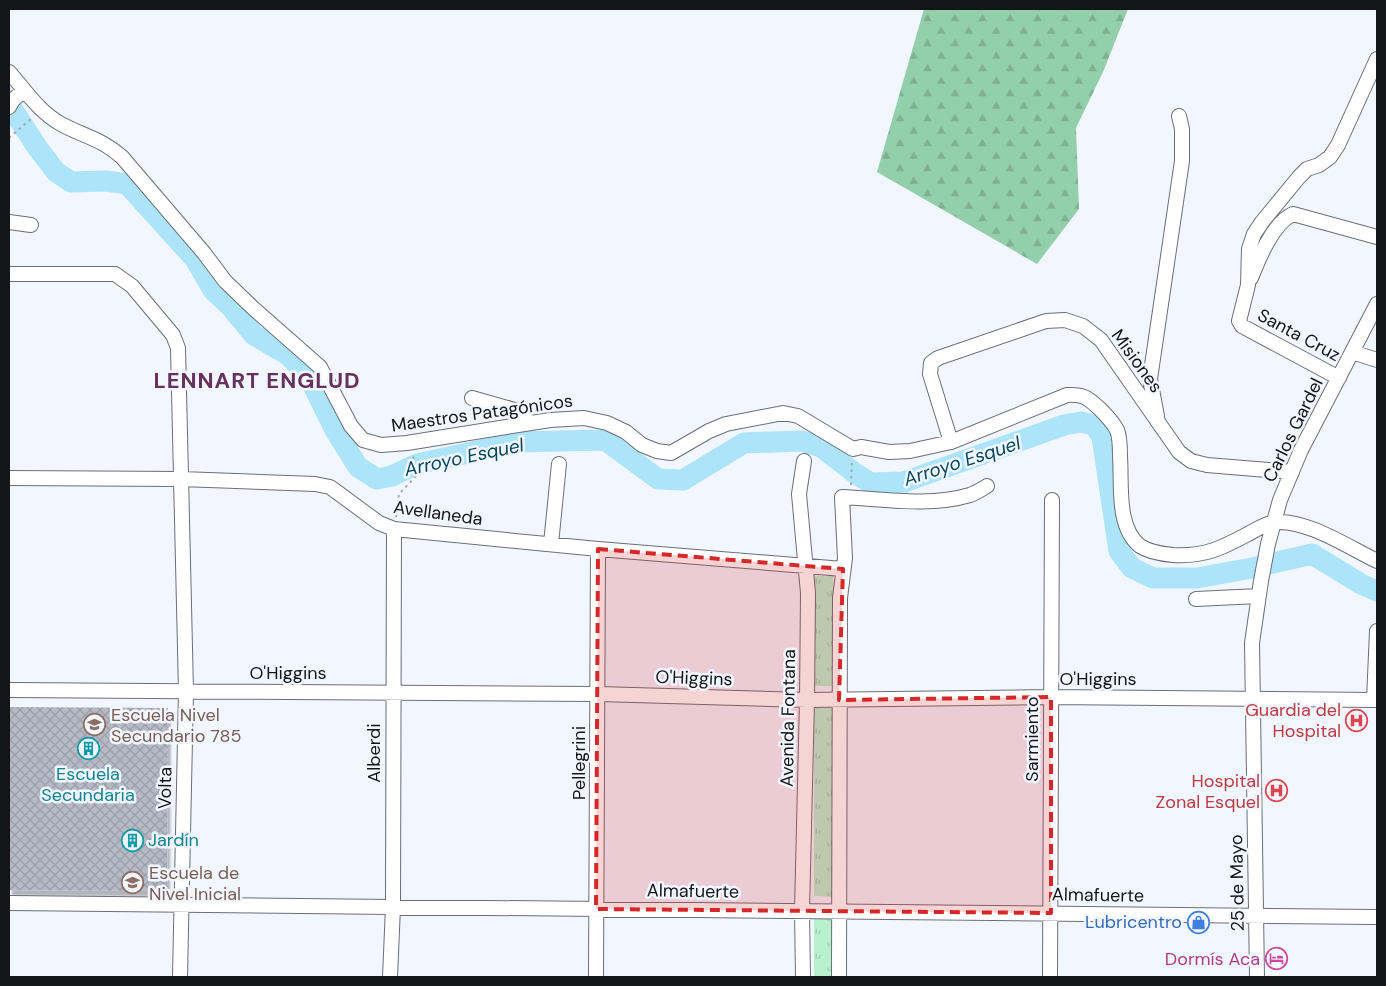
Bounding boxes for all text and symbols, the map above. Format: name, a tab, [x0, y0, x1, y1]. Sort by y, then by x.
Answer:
street label: Santa Cruz	[1253, 303, 1345, 367]
street label: Misiones	[1106, 324, 1168, 398]
district label: LENNART ENGLUD	[153, 366, 361, 395]
street label: Carlos Gardel	[1257, 374, 1329, 486]
street label: Maestros Patagónicos	[390, 388, 574, 438]
water label: Arroyo Esquel	[900, 430, 1024, 492]
water label: Arroyo Esquel	[401, 432, 527, 482]
street label: Avellaneda	[392, 495, 484, 531]
street label: Avenida Fontana	[775, 649, 801, 787]
street label: O'Higgins	[249, 661, 327, 685]
street label: O'Higgins	[655, 665, 733, 691]
street label: O'Higgins	[1059, 667, 1137, 691]
street label: Sarmiento	[1020, 696, 1044, 782]
place label: Guardia del Hospital	[1245, 698, 1341, 743]
place label: Escuela Nivel Secundario 785	[111, 703, 241, 748]
hospital icon: Guardia del Hospital	[1345, 708, 1369, 732]
school or university icon: Escuela Nivel Secundario 785	[83, 713, 107, 737]
street label: Alberdi	[362, 723, 386, 783]
street label: Pellegrini	[567, 726, 591, 800]
building icon: Escuela Secundaria	[76, 737, 100, 761]
place label: Escuela Secundaria	[41, 762, 135, 807]
street label: Volta	[153, 767, 177, 809]
place label: Hospital Zonal Esquel	[1156, 769, 1260, 814]
hospital icon: Hospital Zonal Esquel	[1264, 779, 1288, 803]
building icon: Jardín	[120, 828, 144, 852]
place label: Jardín	[148, 828, 199, 852]
street label: 25 de Mayo	[1224, 834, 1250, 932]
place label: Escuela de Nivel Inicial	[149, 861, 241, 906]
school or university icon: Escuela de Nivel Inicial	[121, 871, 145, 895]
street label: Almafuerte	[647, 878, 739, 904]
street label: Almafuerte	[1052, 882, 1144, 908]
place label: Lubricentro	[1085, 910, 1182, 934]
shop icon: Lubricentro	[1186, 910, 1210, 934]
place label: Dormís Aca	[1165, 947, 1260, 971]
hotel icon: Dormís Aca	[1264, 947, 1288, 971]

